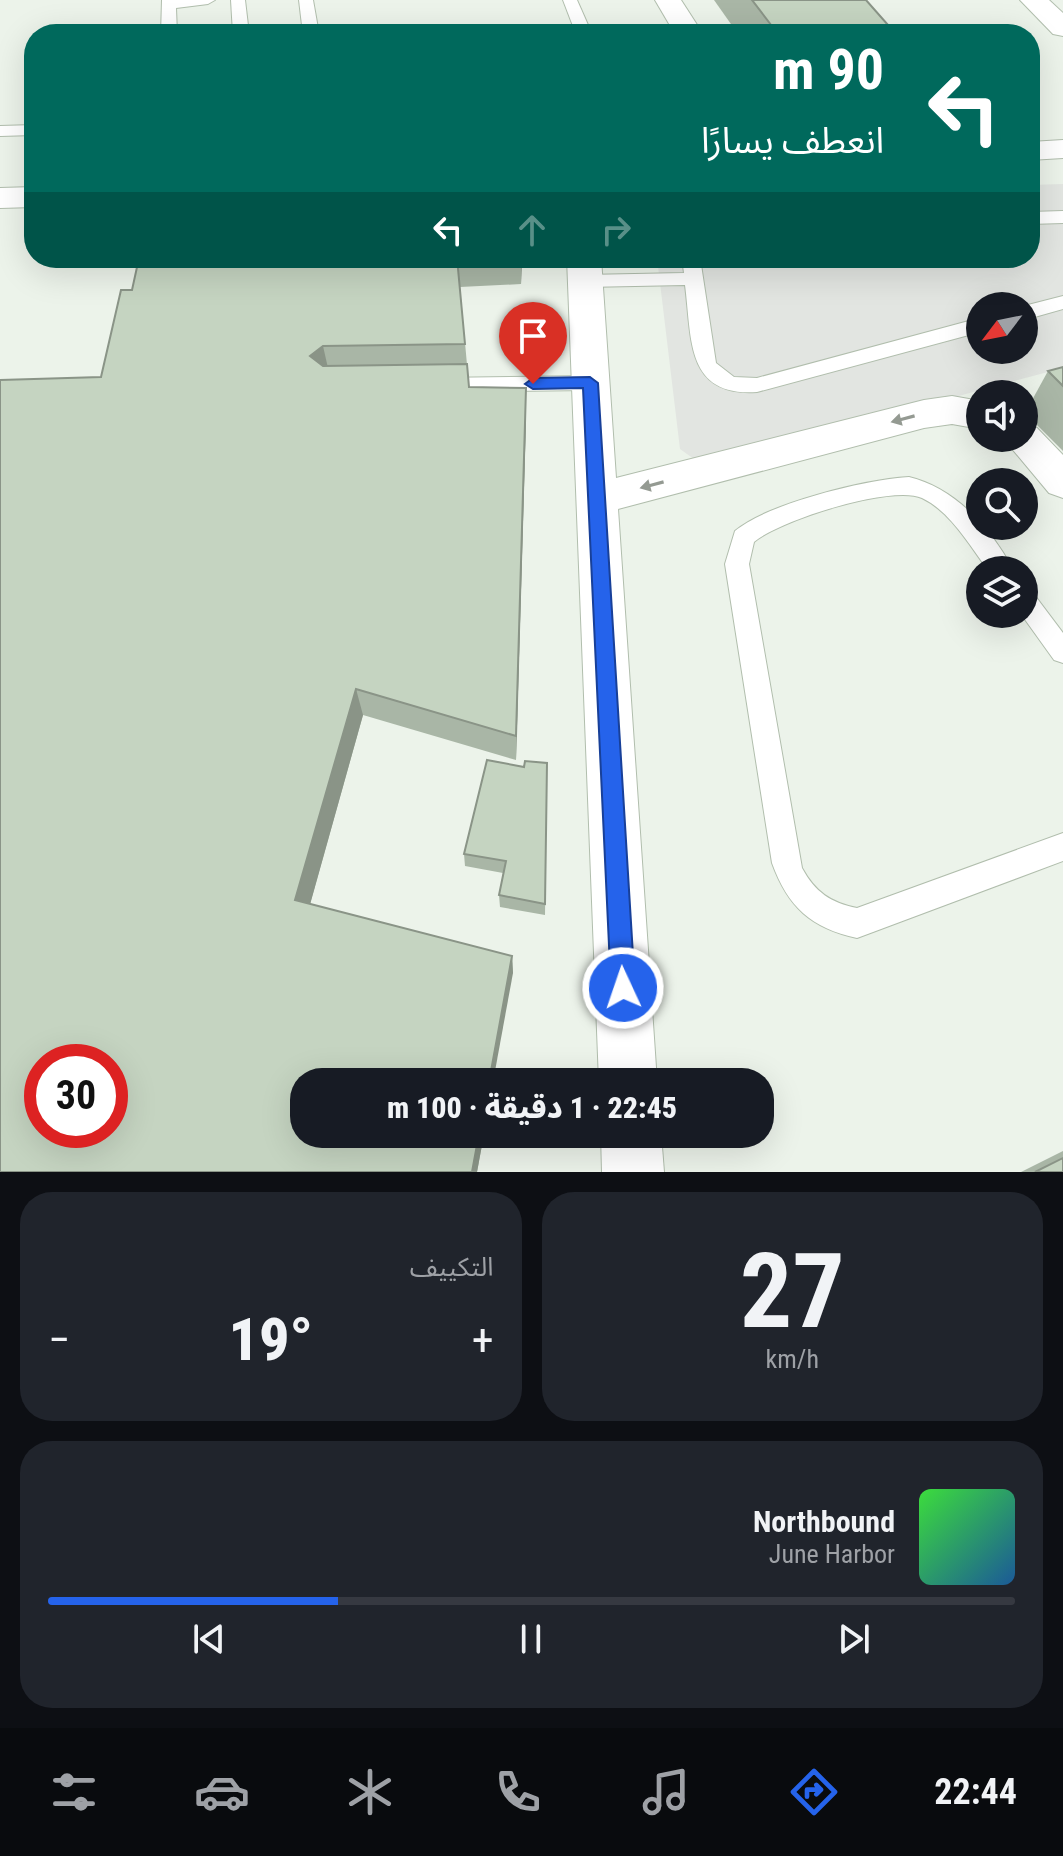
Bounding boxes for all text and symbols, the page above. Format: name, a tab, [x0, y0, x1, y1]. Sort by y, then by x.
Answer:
text: 90 m	[773, 37, 884, 103]
icon: left	[912, 56, 1016, 160]
text: انعطف يسارًا	[701, 120, 884, 162]
icon: left	[426, 208, 470, 252]
icon: ahead	[510, 208, 554, 252]
icon: right	[594, 208, 638, 252]
north arrow	[966, 292, 1038, 364]
map controls	[966, 292, 1038, 628]
pin	[499, 302, 567, 384]
icon: arrive	[511, 314, 555, 358]
button: sound	[966, 380, 1038, 452]
one-way arrow	[891, 414, 916, 426]
button: search	[966, 468, 1038, 540]
one-way arrow	[639, 480, 664, 492]
button: layers	[966, 556, 1038, 628]
position arrow	[581, 946, 665, 1030]
speed limit sign: 30	[24, 1044, 128, 1148]
text: 22:45 · 1 دقيقة · 100 m	[387, 1090, 677, 1125]
text: 27	[740, 1231, 845, 1352]
text: التكييف	[410, 1252, 494, 1282]
text: 19°	[229, 1304, 313, 1375]
text: −	[48, 1314, 70, 1366]
text: +	[472, 1314, 494, 1366]
text: km/h	[766, 1344, 819, 1374]
text: Northbound	[753, 1504, 895, 1539]
text: June Harbor	[769, 1539, 895, 1569]
icon: previous	[187, 1617, 231, 1661]
icon: pause	[509, 1617, 553, 1661]
icon: next	[832, 1617, 876, 1661]
icon: filters	[46, 1764, 102, 1820]
icon: car	[194, 1764, 250, 1820]
icon: climate	[342, 1764, 398, 1820]
icon: phone	[490, 1764, 546, 1820]
icon: music	[638, 1764, 694, 1820]
icon: directions	[786, 1764, 842, 1820]
text: 22:44	[934, 1771, 1017, 1813]

